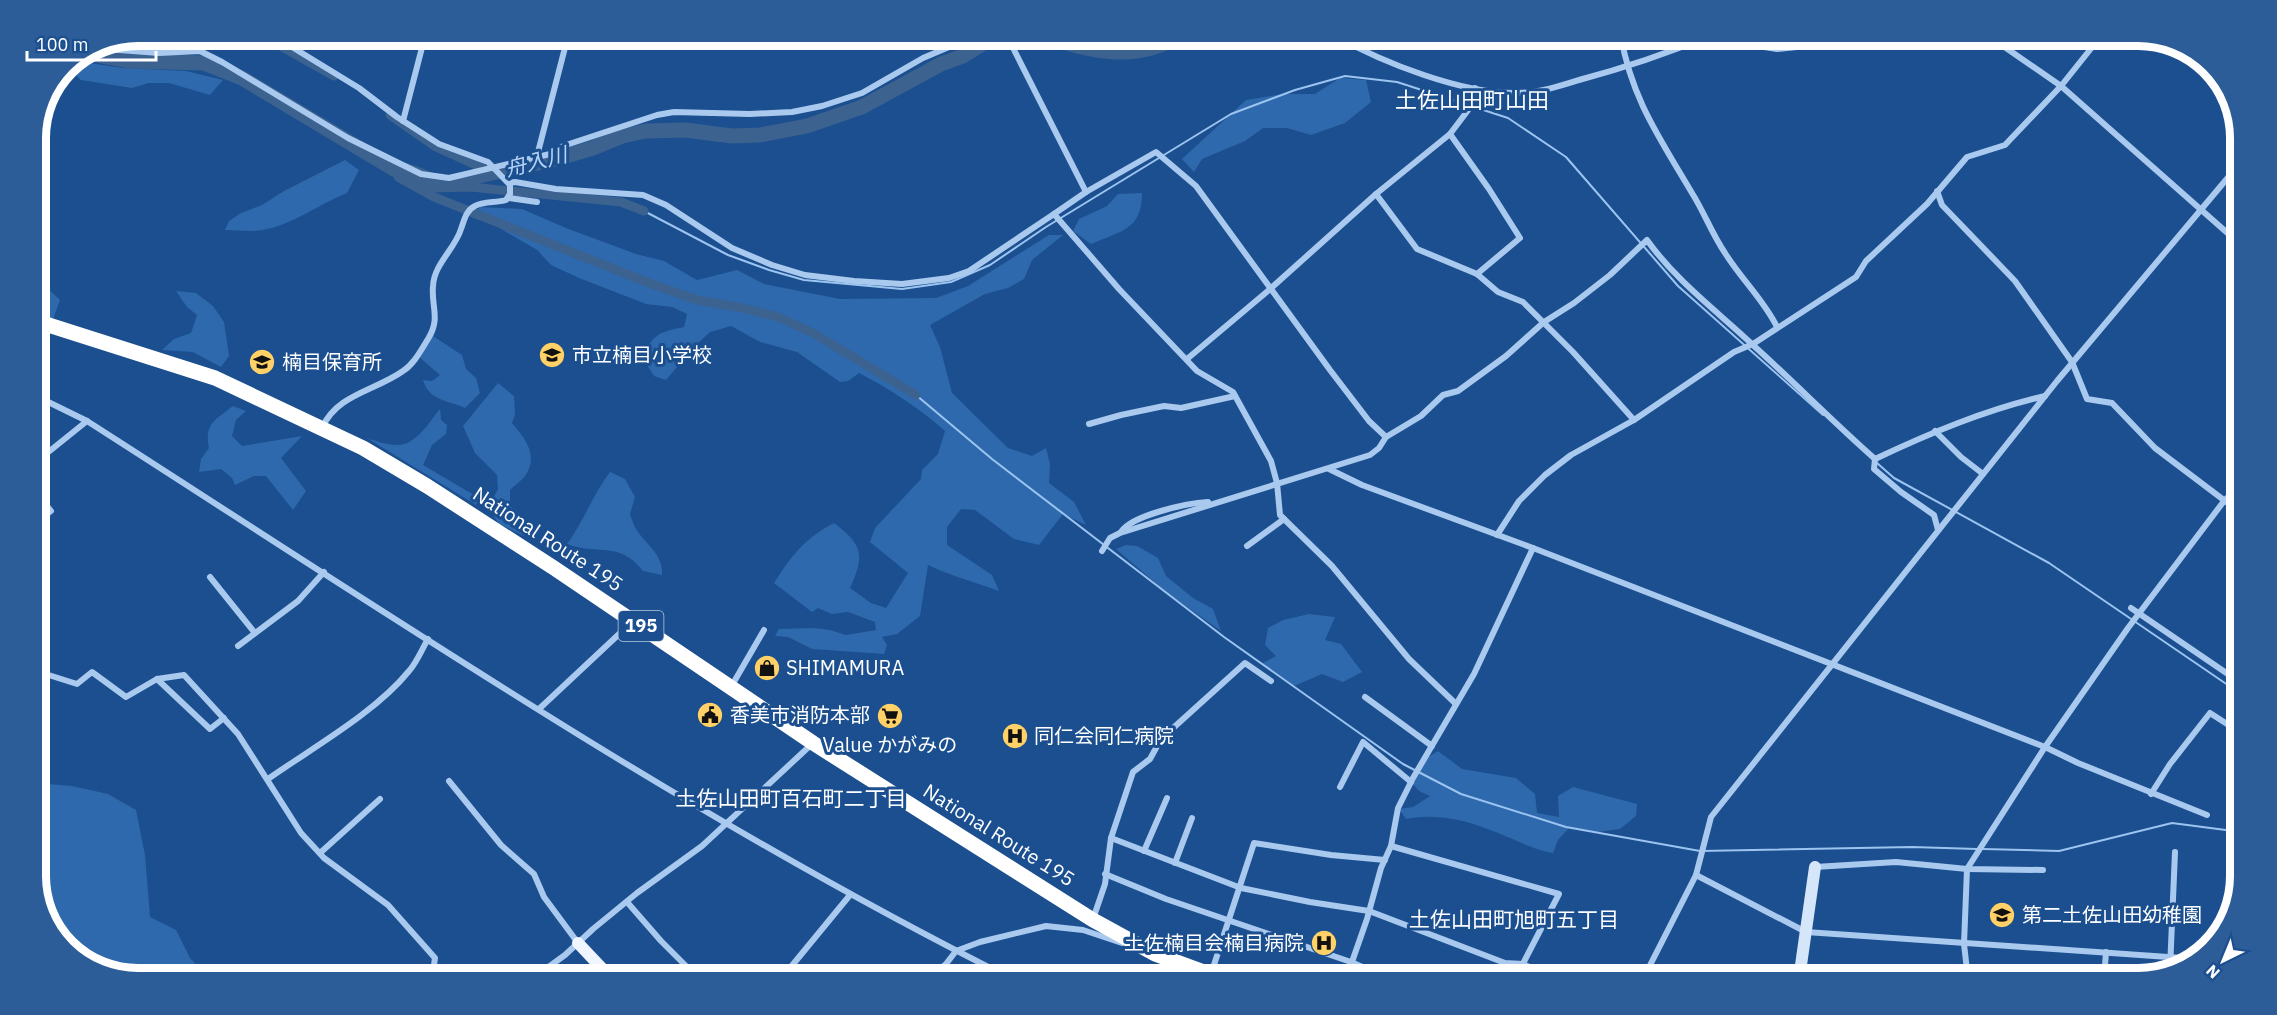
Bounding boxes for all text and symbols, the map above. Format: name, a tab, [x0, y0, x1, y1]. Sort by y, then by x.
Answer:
scale bar	[27, 24, 156, 62]
text: 100 m	[36, 33, 88, 56]
district label: 土佐山田町山田	[1395, 85, 1549, 114]
water label: 舟入川	[502, 139, 572, 182]
school or university icon: 市立楠目小学校	[537, 340, 567, 370]
place label: 市立楠目小学校	[572, 341, 712, 368]
school or university icon: 楠目保育所	[247, 347, 277, 377]
place label: 楠目保育所	[282, 348, 382, 375]
street label: National Route 195	[468, 480, 629, 597]
road number: 195	[618, 611, 664, 641]
shop icon: SHIMAMURA	[752, 653, 782, 683]
place label: SHIMAMURA	[786, 654, 904, 681]
public building icon: 香美市消防本部	[695, 700, 725, 730]
place label: 香美市消防本部	[730, 701, 870, 728]
supermarket icon: Value かがみの	[875, 701, 905, 731]
hospital icon: 同仁会同仁病院	[1000, 721, 1030, 751]
place label: 同仁会同仁病院	[1034, 722, 1174, 749]
place label: Value かがみの	[823, 731, 957, 758]
street label: National Route 195	[918, 777, 1080, 892]
district label: 土佐山田町百石町二丁目	[676, 784, 907, 812]
school or university icon: 第二土佐山田幼稚園	[1987, 900, 2017, 930]
place label: 第二土佐山田幼稚園	[2022, 901, 2202, 928]
district label: 土佐山田町旭町五丁目	[1409, 905, 1619, 933]
hospital icon: 土佐楠目会楠目病院	[1309, 928, 1339, 958]
place label: 土佐楠目会楠目病院	[1124, 929, 1304, 956]
north arrow	[2193, 931, 2253, 991]
text: N	[2202, 961, 2224, 983]

